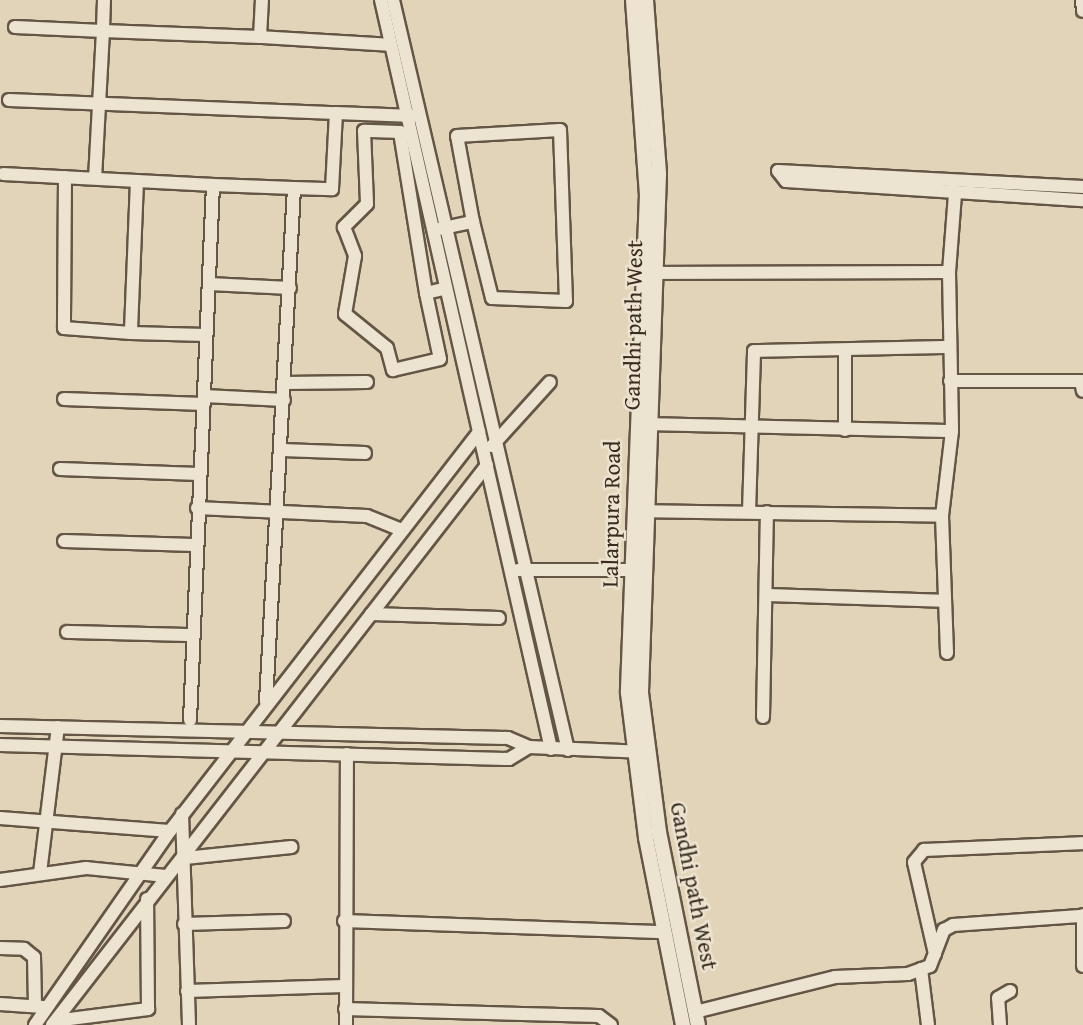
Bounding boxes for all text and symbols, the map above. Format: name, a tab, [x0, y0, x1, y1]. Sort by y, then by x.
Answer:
street label: Gandhi path West	[618, 240, 648, 410]
street label: Lalarpura Road	[596, 440, 626, 588]
street label: Gandhi path West	[664, 800, 724, 972]

